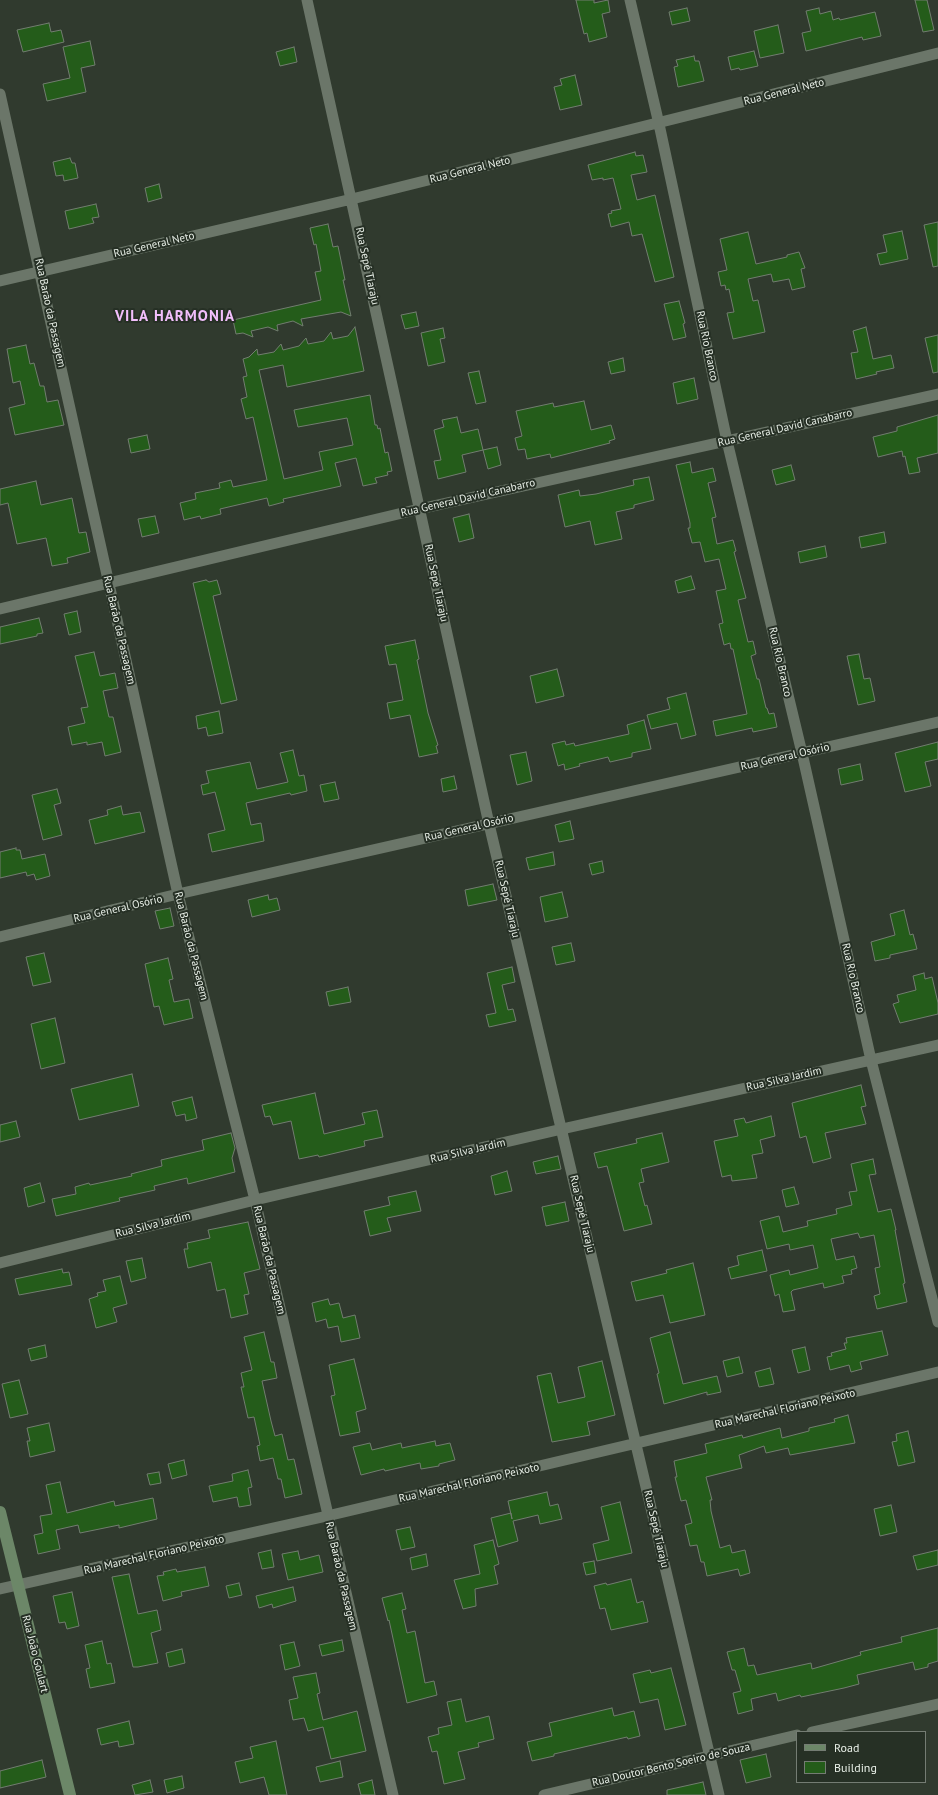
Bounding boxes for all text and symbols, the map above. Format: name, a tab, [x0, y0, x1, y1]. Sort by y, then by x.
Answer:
street label: Rua General Neto	[742, 76, 826, 108]
street label: Rua General Neto	[428, 154, 512, 186]
street label: Rua Sepé Tiaraju	[352, 226, 382, 306]
street label: Rua General Neto	[112, 229, 196, 261]
street label: Rua Barão da Passagem	[32, 257, 68, 369]
district label: VILA HARMONIA	[115, 308, 235, 326]
street label: Rua Rio Branco	[693, 310, 721, 382]
street label: Rua General David Canabarro	[716, 406, 854, 450]
street label: Rua General David Canabarro	[399, 476, 537, 520]
street label: Rua Sepé Tiaraju	[421, 543, 451, 623]
street label: Rua Barão da Passagem	[100, 574, 138, 686]
street label: Rua Rio Branco	[766, 626, 794, 698]
street label: Rua General Osório	[739, 740, 831, 774]
street label: Rua General Osório	[423, 811, 515, 845]
street label: Rua Sepé Tiaraju	[492, 859, 522, 939]
street label: Rua Barão da Passagem	[171, 890, 211, 1002]
street label: Rua General Osório	[72, 892, 164, 926]
street label: Rua Rio Branco	[839, 942, 867, 1014]
street label: Rua Silva Jardim	[745, 1064, 823, 1094]
street label: Rua Silva Jardim	[429, 1136, 507, 1166]
street label: Rua Sepé Tiaraju	[567, 1174, 597, 1254]
street label: Rua Barão da Passagem	[250, 1204, 288, 1316]
street label: Rua Silva Jardim	[114, 1209, 192, 1241]
street label: Rua Marechal Floriano Peixoto	[714, 1386, 856, 1432]
street label: Rua Marechal Floriano Peixoto	[398, 1460, 540, 1506]
street label: Rua Sepé Tiaraju	[641, 1489, 671, 1569]
street label: Rua Barão da Passagem	[322, 1520, 360, 1632]
street label: Rua Marechal Floriano Peixoto	[83, 1532, 225, 1578]
street label: Rua João Goulart	[19, 1614, 51, 1694]
legend	[796, 1731, 926, 1783]
street label: Rua Doutor Bento Soeiro de Souza	[591, 1740, 751, 1790]
text: Road	[834, 1740, 859, 1755]
text: Building	[834, 1760, 877, 1775]

